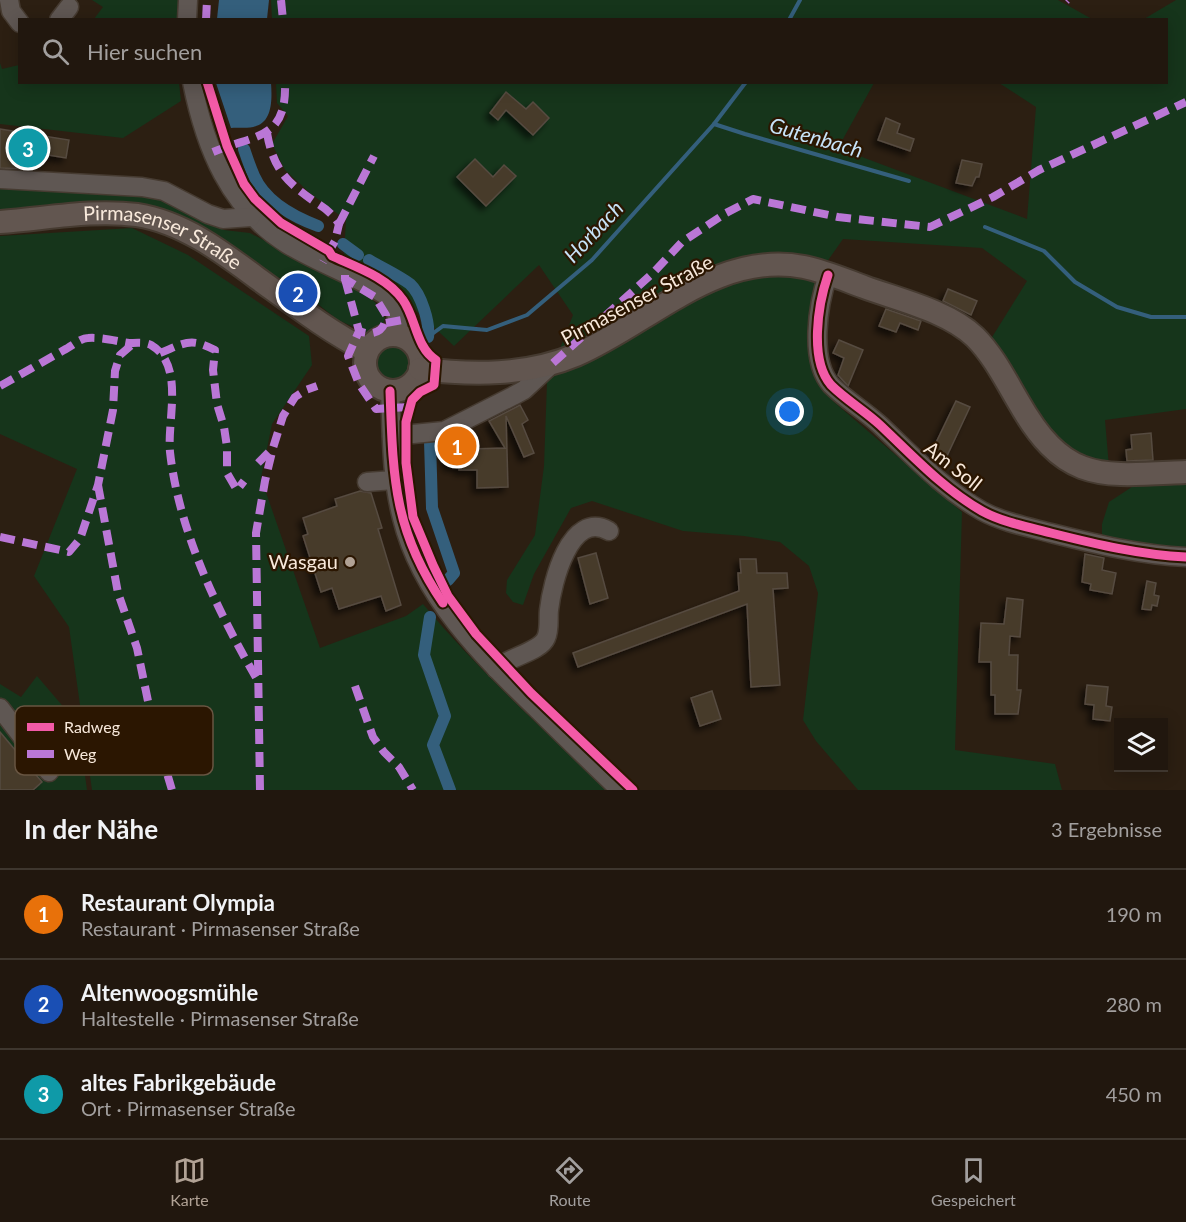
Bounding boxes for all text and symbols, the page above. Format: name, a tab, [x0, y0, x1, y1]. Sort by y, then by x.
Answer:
search box	[18, 18, 1168, 84]
icon: search	[39, 35, 72, 68]
text: Hier suchen	[87, 38, 202, 65]
water label: Gutenbach	[767, 111, 866, 162]
pin: 3	[9, 126, 48, 170]
water label: Horbach	[558, 195, 628, 267]
street label: Pirmasenser Straße	[82, 200, 247, 274]
street label: Pirmasenser Straße	[556, 249, 717, 349]
pin: 2	[278, 270, 318, 316]
your location	[775, 397, 804, 426]
pin: 1	[438, 424, 476, 468]
street label: Am Soll	[920, 435, 987, 495]
place label: Wasgau	[268, 549, 338, 573]
marker: Wasgau	[343, 555, 357, 569]
legend	[15, 706, 213, 775]
text: Radweg	[64, 717, 120, 736]
map controls	[1114, 718, 1168, 772]
button: layers	[1114, 718, 1168, 772]
text: Weg	[64, 744, 96, 763]
text: In der Nähe	[24, 813, 158, 845]
text: 3 Ergebnisse	[1051, 817, 1162, 841]
text: Restaurant Olympia	[81, 889, 275, 916]
text: 1	[38, 902, 49, 926]
text: 190 m	[1106, 902, 1162, 926]
text: Restaurant · Pirmasenser Straße	[81, 916, 360, 940]
text: Altenwoogsmühle	[81, 979, 258, 1006]
text: 2	[38, 992, 49, 1016]
text: 280 m	[1106, 992, 1162, 1016]
text: Haltestelle · Pirmasenser Straße	[81, 1006, 359, 1030]
text: altes Fabrikgebäude	[81, 1069, 276, 1096]
text: 3	[38, 1082, 49, 1106]
text: 450 m	[1106, 1082, 1162, 1106]
text: Ort · Pirmasenser Straße	[81, 1096, 296, 1120]
tab: Karte	[170, 1154, 209, 1209]
tab: Route	[549, 1154, 591, 1209]
tab: Gespeichert	[931, 1154, 1016, 1209]

